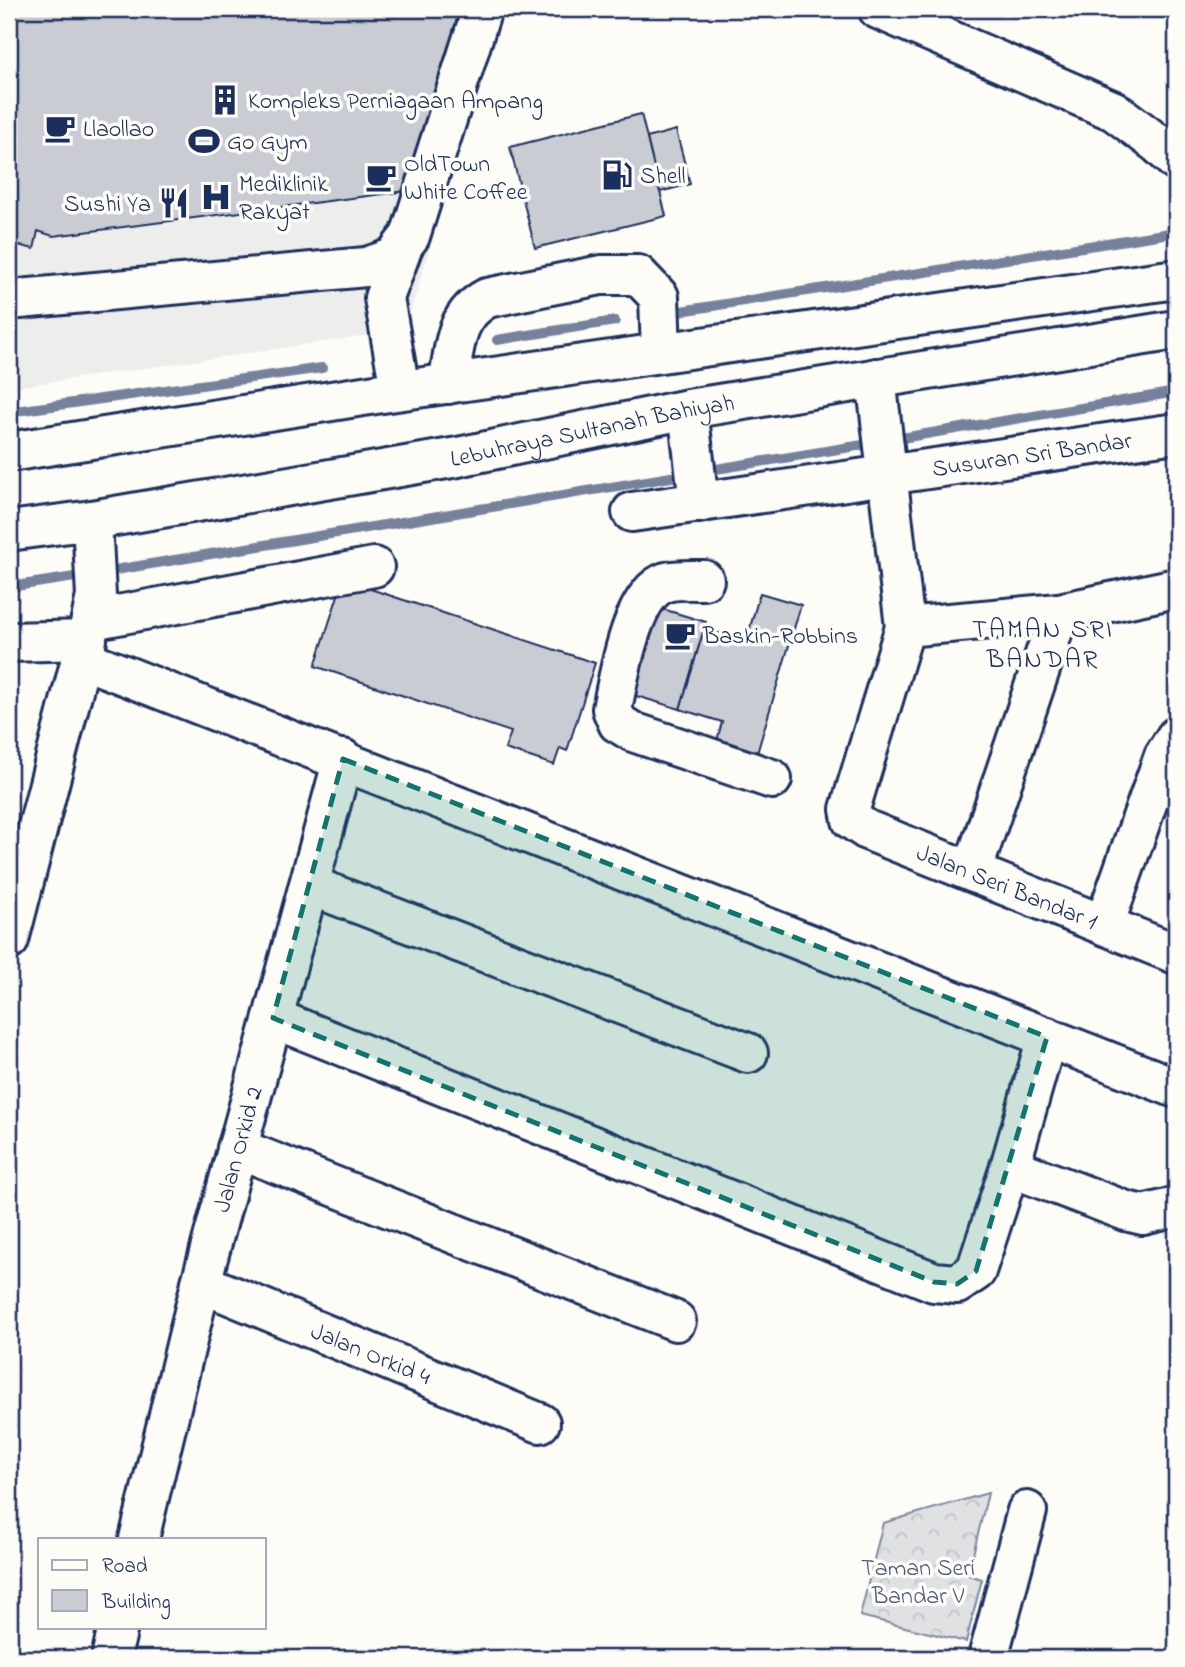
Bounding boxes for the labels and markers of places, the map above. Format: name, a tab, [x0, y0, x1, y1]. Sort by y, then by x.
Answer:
building icon: Kompleks Perniagaan Ampang	[208, 83, 242, 117]
place label: Kompleks Perniagaan Ampang	[248, 85, 543, 120]
cafe icon: Llaollao	[43, 111, 77, 145]
place label: Llaollao	[83, 113, 154, 148]
sports icon: Go Gym	[187, 124, 221, 158]
place label: Go Gym	[227, 126, 308, 162]
place label: OldTown White Coffee	[404, 148, 528, 211]
fuel station icon: Shell	[600, 158, 634, 192]
cafe icon: OldTown White Coffee	[364, 160, 398, 194]
place label: Shell	[640, 160, 686, 195]
place label: Mediklinik Rakyat	[239, 168, 328, 232]
hospital icon: Mediklinik Rakyat	[199, 180, 233, 214]
restaurant icon: Sushi Ya	[157, 186, 191, 220]
place label: Sushi Ya	[64, 188, 151, 223]
cafe icon: Baskin-Robbins	[663, 618, 697, 652]
place label: Baskin-Robbins	[702, 620, 858, 655]

